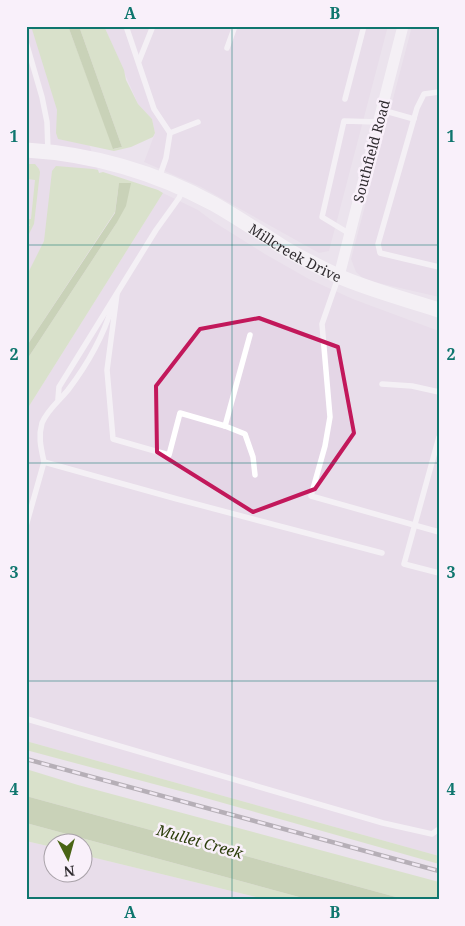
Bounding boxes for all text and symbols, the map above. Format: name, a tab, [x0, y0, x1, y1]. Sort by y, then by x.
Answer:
text: A	[124, 2, 137, 24]
text: B	[330, 2, 341, 24]
street label: Southfield Road	[348, 97, 394, 204]
text: 1	[9, 125, 19, 147]
text: 1	[446, 125, 456, 147]
street label: Millcreek Drive	[246, 218, 345, 286]
text: 2	[9, 343, 19, 365]
text: 2	[446, 343, 456, 365]
text: 3	[9, 561, 19, 583]
text: 3	[446, 561, 456, 583]
text: 4	[9, 778, 19, 800]
text: 4	[446, 778, 456, 800]
water label: Mullet Creek	[154, 819, 246, 863]
north arrow	[42, 834, 92, 884]
text: N	[63, 861, 76, 881]
text: A	[124, 901, 137, 923]
text: B	[330, 901, 341, 923]

